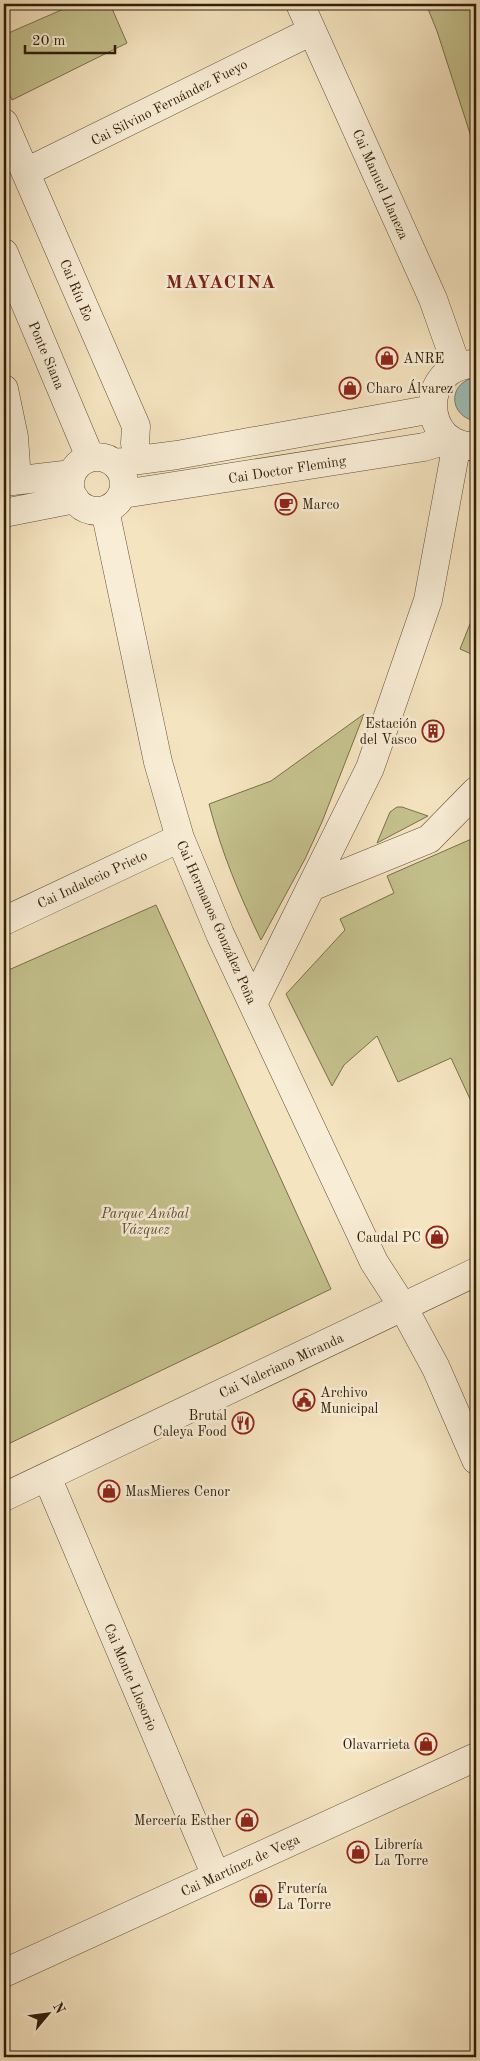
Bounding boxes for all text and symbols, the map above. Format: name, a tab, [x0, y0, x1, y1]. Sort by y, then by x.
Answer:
scale bar	[25, 22, 115, 54]
text: 20 m	[32, 34, 66, 49]
street label: Cai Silvino Fernández Fueyo	[89, 57, 250, 148]
street label: Cai Manuel Llaneza	[349, 127, 411, 242]
street label: Cai Ríu Eo	[57, 257, 95, 323]
district label: MAYACINA	[166, 274, 276, 293]
street label: Ponte Siana	[25, 319, 67, 392]
shop icon: ANRE	[375, 346, 399, 370]
place label: ANRE	[403, 352, 444, 366]
shop icon: Charo Álvarez	[338, 376, 362, 400]
place label: Charo Álvarez	[366, 379, 453, 396]
street label: Cai Doctor Fleming	[227, 454, 348, 486]
cafe icon: Marco	[274, 492, 298, 516]
place label: Marco	[302, 498, 339, 512]
place label: Estación del Vasco	[360, 717, 417, 747]
building icon: Estación del Vasco	[421, 719, 445, 743]
street label: Cai Hermanos González Peña	[174, 839, 259, 1006]
street label: Cai Indalecio Prieto	[35, 848, 150, 912]
park label: Parque Aníbal Vázquez	[100, 1207, 189, 1238]
shop icon: Caudal PC	[425, 1225, 449, 1249]
place label: Caudal PC	[356, 1231, 421, 1245]
street label: Cai Valeriano Miranda	[217, 1331, 346, 1401]
place label: Archivo Municipal	[320, 1386, 379, 1416]
public building icon: Archivo Municipal	[292, 1388, 316, 1412]
place label: Brutal Caleya Food	[153, 1409, 227, 1439]
restaurant icon: Brutal Caleya Food	[231, 1411, 255, 1435]
shop icon: MasMieres Cenor	[97, 1479, 121, 1503]
place label: MasMieres Cenor	[125, 1485, 230, 1499]
street label: Cai Monte Llosorio	[101, 1622, 159, 1733]
shop icon: Olavarrieta	[414, 1732, 438, 1756]
place label: Olavarrieta	[343, 1738, 410, 1752]
shop icon: Mercería Esther	[235, 1808, 259, 1832]
place label: Mercería Esther	[134, 1814, 231, 1828]
street label: Cai Martínez de Vega	[179, 1832, 302, 1900]
place label: Librería La Torre	[374, 1838, 428, 1868]
shop icon: Librería La Torre	[346, 1840, 370, 1864]
place label: Frutería La Torre	[277, 1882, 331, 1912]
shop icon: Frutería La Torre	[249, 1884, 273, 1908]
north arrow	[22, 1988, 72, 2038]
text: N	[50, 2000, 67, 2017]

